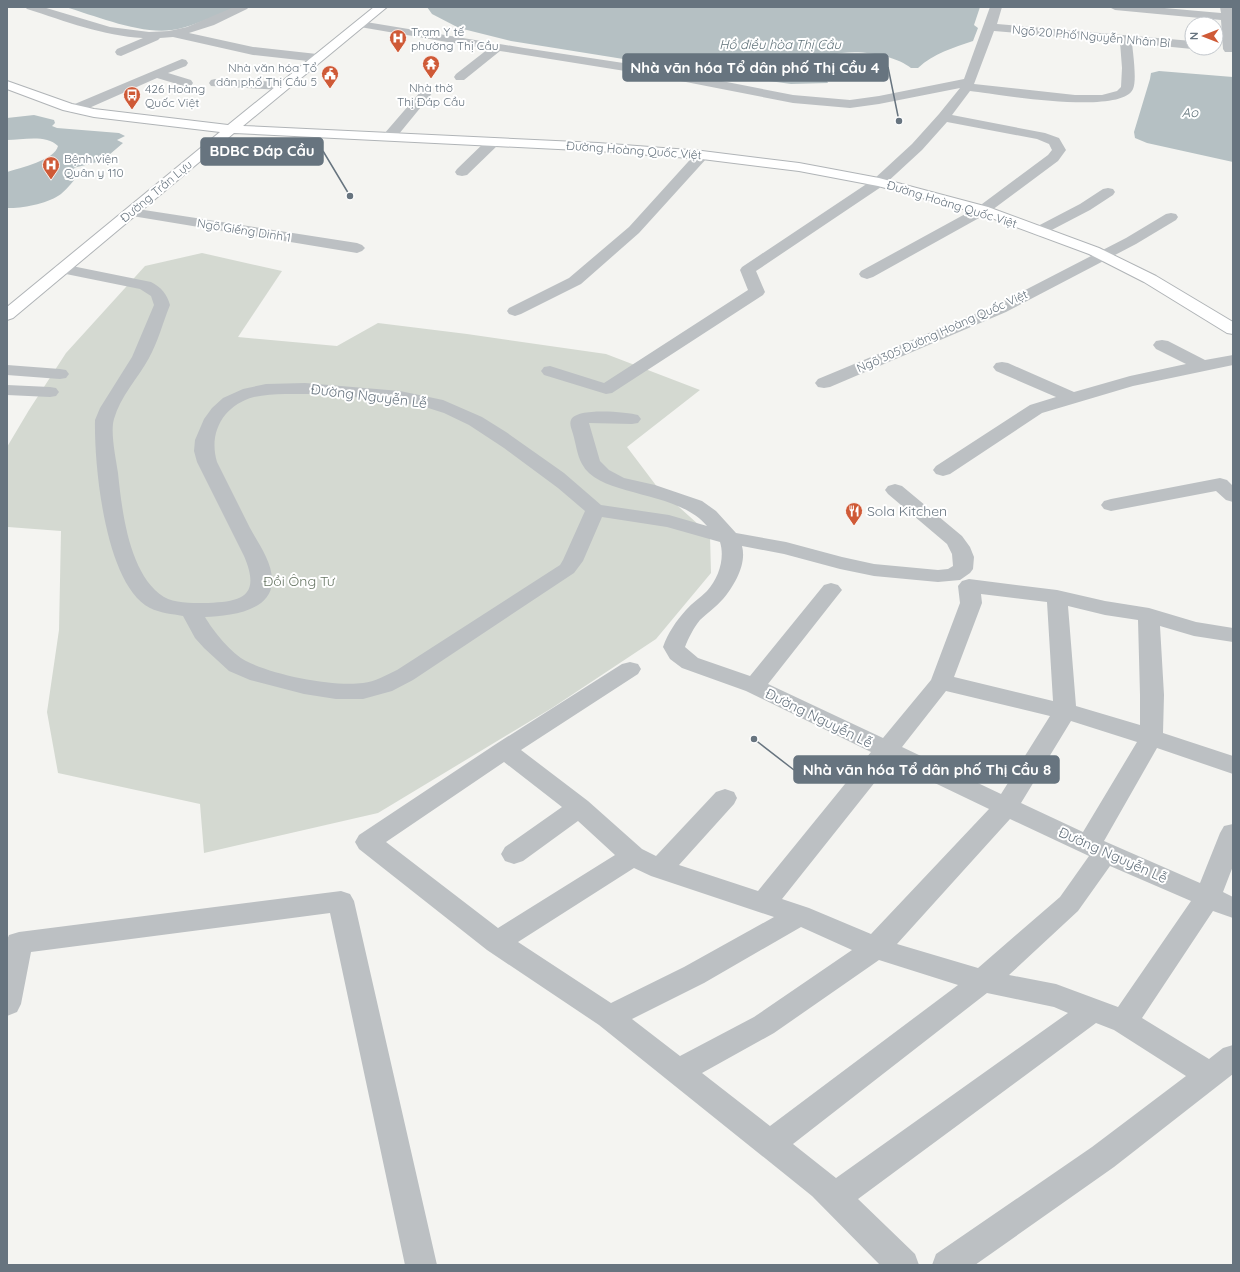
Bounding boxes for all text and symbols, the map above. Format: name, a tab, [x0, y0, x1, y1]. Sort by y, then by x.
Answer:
north arrow	[1184, 16, 1224, 56]
street label: Ngõ 20 Phố Nguyễn Nhân Bỉ	[1011, 22, 1171, 50]
place label: Trạm Y tế phường Thị Cầu	[411, 24, 499, 53]
hospital icon: Trạm Y tế phường Thị Cầu	[388, 28, 408, 53]
text: N	[1187, 32, 1201, 40]
water label: Hồ điều hòa Thị Cầu	[719, 36, 841, 52]
temple icon: Nhà thờ Thị Đáp Cầu	[421, 54, 441, 79]
callout: Nhà văn hóa Tổ dân phố Thị Cầu 4	[623, 54, 888, 81]
text: Nhà văn hóa Tổ dân phố Thị Cầu 4	[630, 58, 880, 77]
place label: Nhà văn hóa Tổ dân phố Thị Cầu 5	[216, 60, 317, 89]
public building icon: Nhà văn hóa Tổ dân phố Thị Cầu 5	[320, 64, 340, 89]
place label: Nhà thờ Thị Đáp Cầu	[397, 80, 465, 109]
place label: 426 Hoàng Quốc Việt	[145, 81, 205, 110]
bus stop icon: 426 Hoàng Quốc Việt	[122, 85, 142, 110]
water label: Ao	[1182, 104, 1199, 120]
callout: BDBC Đáp Cầu	[201, 138, 323, 165]
street label: Đường Hoàng Quốc Việt	[566, 138, 702, 162]
text: BDBC Đáp Cầu	[209, 141, 315, 160]
place label: Bệnh viện Quân y 110	[64, 151, 124, 180]
hospital icon: Bệnh viện Quân y 110	[41, 155, 61, 180]
street label: Đường Trần Lựu	[117, 157, 195, 225]
street label: Đường Hoàng Quốc Việt	[885, 177, 1019, 231]
street label: Ngõ Giếng Dinh 1	[196, 215, 292, 245]
street label: Ngõ 305 Đường Hoàng Quốc Việt	[854, 286, 1030, 376]
street label: Đường Nguyễn Lễ	[310, 380, 428, 412]
restaurant icon: Sola Kitchen	[844, 501, 864, 526]
place label: Sola Kitchen	[867, 502, 947, 520]
park label: Đồi Ông Tư	[263, 572, 336, 590]
street label: Đường Nguyễn Lễ	[762, 684, 876, 752]
callout: Nhà văn hóa Tổ dân phố Thị Cầu 8	[794, 756, 1059, 783]
text: Nhà văn hóa Tổ dân phố Thị Cầu 8	[803, 760, 1051, 779]
street label: Đường Nguyễn Lễ	[1056, 823, 1170, 887]

